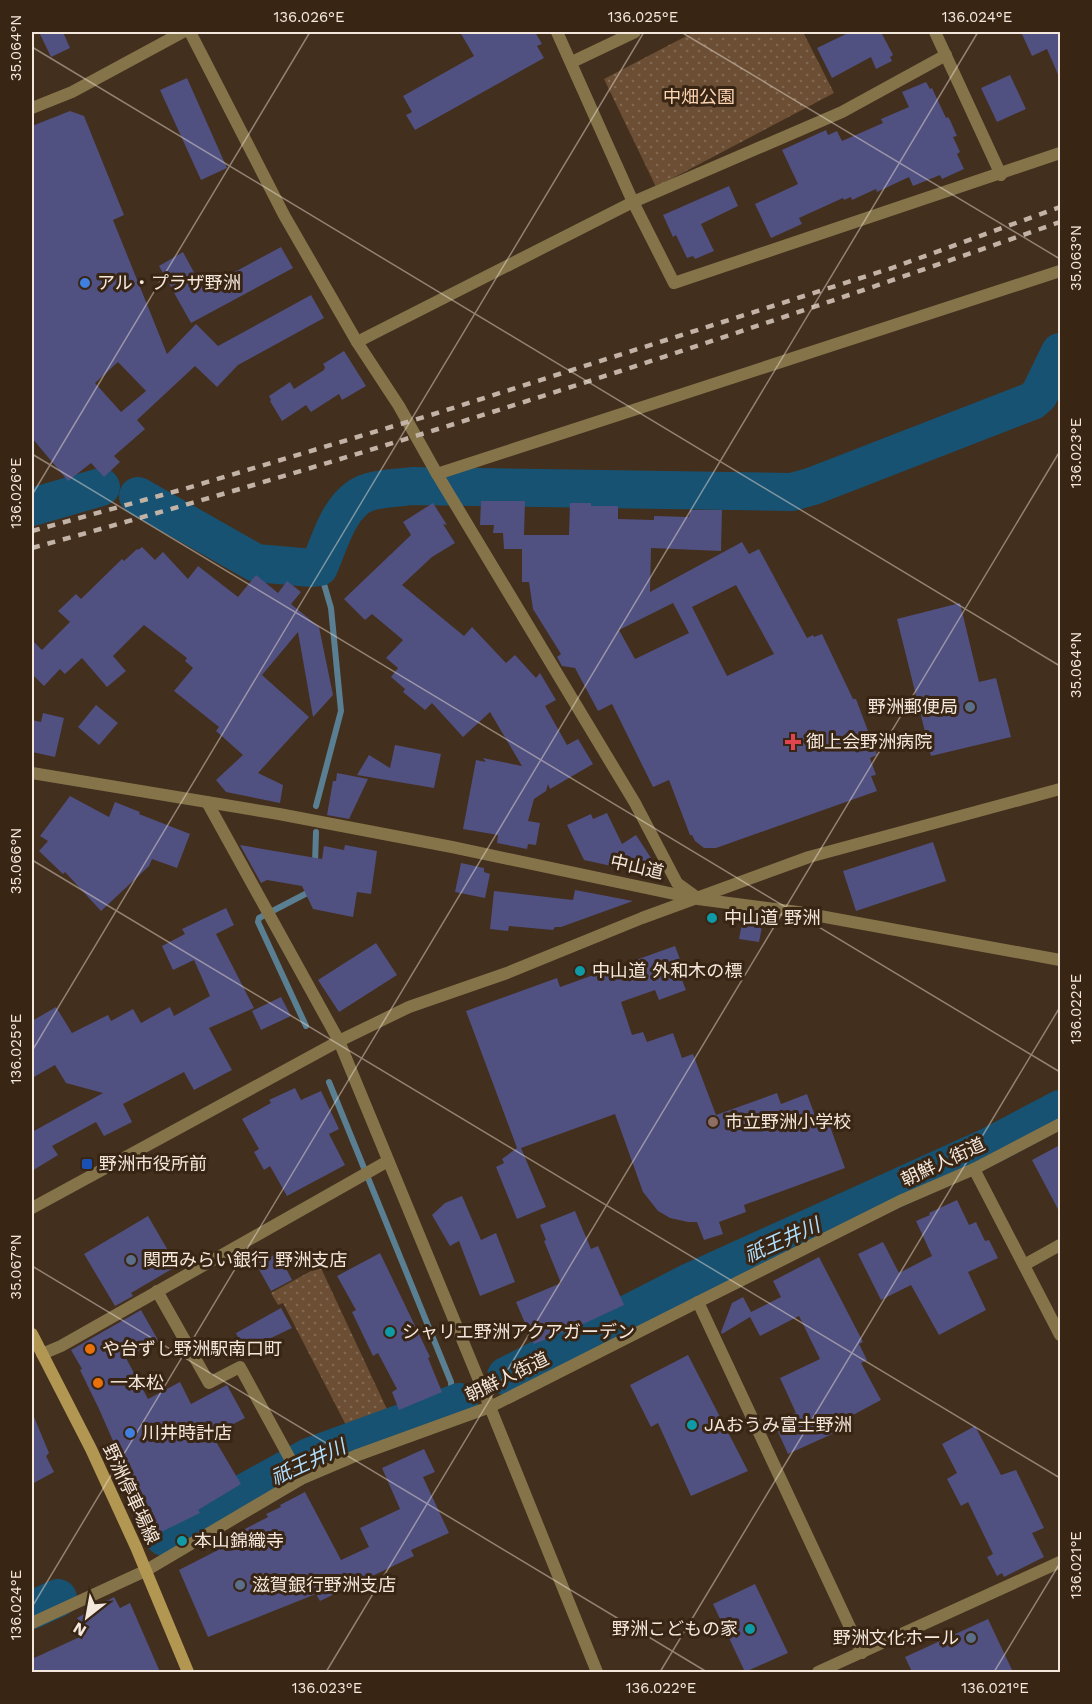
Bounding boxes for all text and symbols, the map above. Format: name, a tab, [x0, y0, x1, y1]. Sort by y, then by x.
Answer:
text: 136.026°E	[273, 8, 345, 26]
text: 136.025°E	[608, 8, 678, 26]
text: 136.024°E	[942, 8, 1012, 26]
text: 35.064°N	[7, 15, 25, 81]
park label: 中畑公園	[663, 86, 735, 107]
text: 35.063°N	[1067, 225, 1085, 291]
place label: アル・プラザ野洲	[97, 272, 241, 293]
marker: アル・プラザ野洲	[78, 276, 92, 290]
text: 136.023°E	[1067, 418, 1085, 488]
text: 136.026°E	[7, 457, 25, 529]
text: 35.064°N	[1067, 632, 1085, 698]
place label: 野洲郵便局	[868, 696, 958, 717]
marker: 野洲郵便局	[963, 700, 977, 714]
place label: 御上会野洲病院	[806, 731, 932, 752]
marker: 御上会野洲病院	[784, 733, 802, 751]
text: 35.066°N	[7, 828, 25, 894]
street label: 中山道	[608, 850, 666, 883]
place label: 中山道 野洲	[724, 907, 820, 928]
marker: 中山道 野洲	[705, 911, 719, 925]
place label: 中山道 外和木の標	[592, 960, 742, 981]
marker: 中山道 外和木の標	[573, 964, 587, 978]
text: 136.022°E	[1067, 974, 1085, 1044]
text: 136.025°E	[7, 1014, 25, 1084]
place label: 市立野洲小学校	[725, 1111, 851, 1132]
marker: 市立野洲小学校	[706, 1115, 720, 1129]
street label: 朝鮮人街道	[898, 1133, 988, 1190]
place label: 野洲市役所前	[99, 1153, 207, 1174]
marker: 野洲市役所前	[80, 1157, 94, 1171]
water label: 祇王井川	[741, 1212, 825, 1267]
text: 35.067°N	[7, 1234, 25, 1300]
place label: 関西みらい銀行 野洲支店	[143, 1249, 347, 1270]
marker: 関西みらい銀行 野洲支店	[124, 1253, 138, 1267]
place label: シャリエ野洲アクアガーデン	[402, 1321, 635, 1342]
marker: シャリエ野洲アクアガーデン	[383, 1325, 397, 1339]
place label: や台ずし野洲駅南口町	[102, 1338, 282, 1359]
marker: や台ずし野洲駅南口町	[83, 1342, 97, 1356]
street label: 朝鮮人街道	[462, 1347, 552, 1406]
place label: 一本松	[110, 1372, 164, 1393]
marker: 一本松	[91, 1376, 105, 1390]
place label: JAおうみ富士野洲	[704, 1414, 852, 1435]
marker: JAおうみ富士野洲	[685, 1418, 699, 1432]
place label: 川井時計店	[142, 1422, 232, 1443]
marker: 川井時計店	[123, 1426, 137, 1440]
water label: 祇王井川	[267, 1433, 351, 1490]
street label: 野洲停車場線	[99, 1440, 164, 1547]
place label: 本山錦織寺	[194, 1530, 284, 1551]
text: 136.021°E	[1067, 1531, 1085, 1599]
marker: 本山錦織寺	[175, 1534, 189, 1548]
text: 136.024°E	[7, 1570, 25, 1640]
place label: 滋賀銀行野洲支店	[252, 1574, 396, 1595]
marker: 滋賀銀行野洲支店	[233, 1578, 247, 1592]
north arrow	[57, 1587, 117, 1647]
text: N	[70, 1618, 90, 1641]
place label: 野洲こどもの家	[612, 1618, 738, 1639]
marker: 野洲こどもの家	[743, 1622, 757, 1636]
place label: 野洲文化ホール	[833, 1627, 959, 1648]
marker: 野洲文化ホール	[964, 1631, 978, 1645]
text: 136.023°E	[292, 1679, 362, 1697]
text: 136.022°E	[626, 1679, 696, 1697]
text: 136.021°E	[961, 1679, 1029, 1697]

